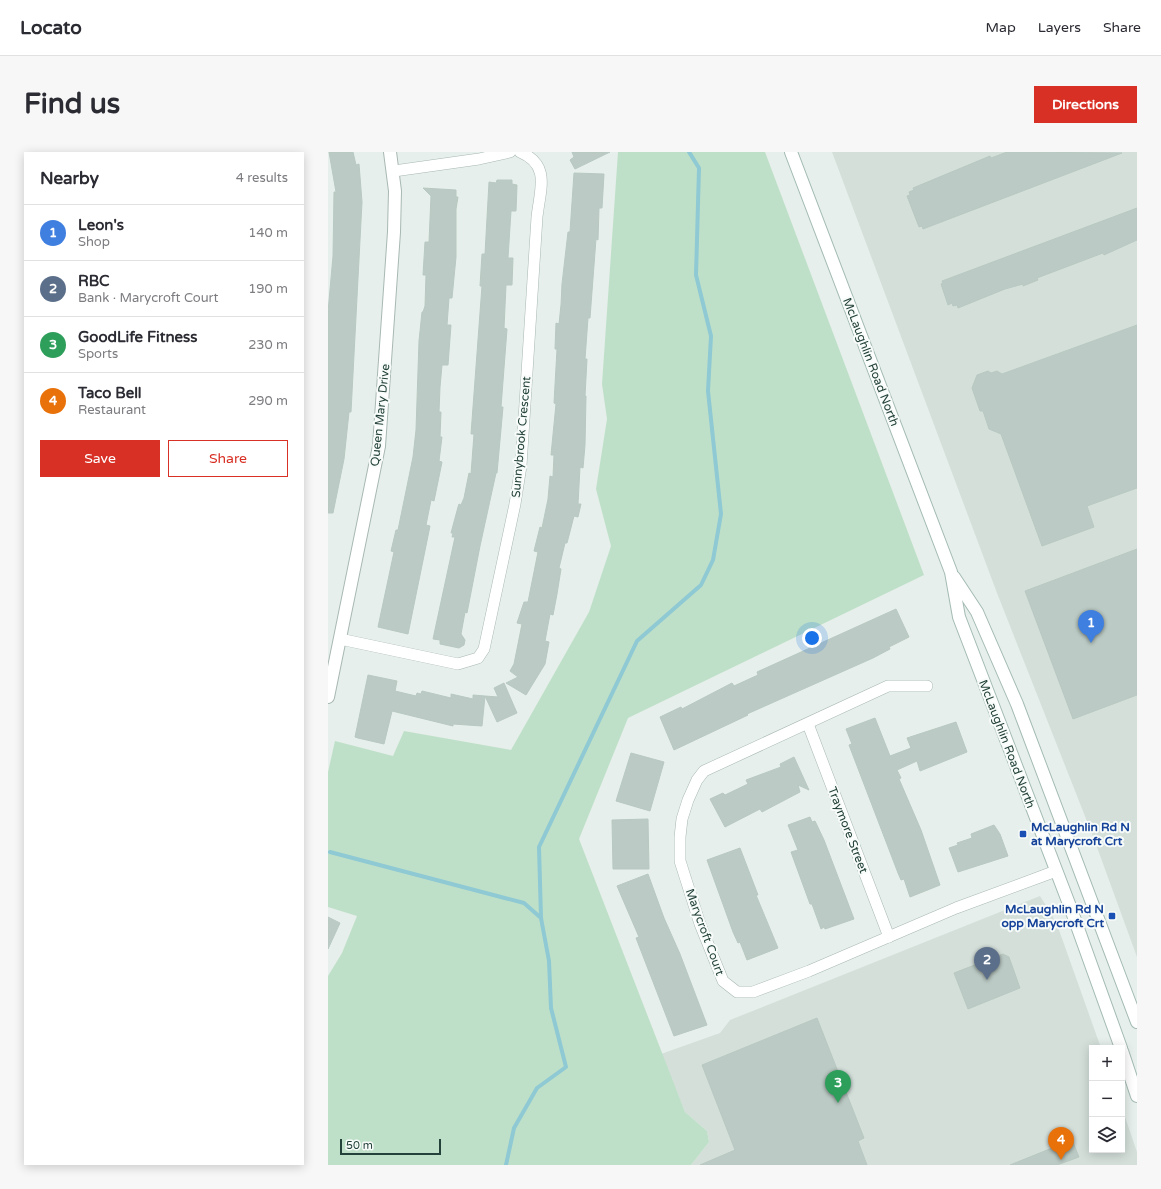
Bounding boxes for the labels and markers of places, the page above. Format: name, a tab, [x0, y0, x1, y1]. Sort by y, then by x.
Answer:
pin: 1	[1078, 610, 1104, 643]
place label: McLaughlin Rd N at Marycroft Crt	[1031, 820, 1130, 849]
marker: McLaughlin Rd N at Marycroft Crt	[1018, 829, 1028, 839]
place label: McLaughlin Rd N opp Marycroft Crt	[1001, 902, 1104, 931]
marker: McLaughlin Rd N opp Marycroft Crt	[1107, 911, 1117, 921]
pin: 2	[974, 947, 1000, 980]
pin: 3	[825, 1070, 851, 1103]
pin: 4	[1048, 1127, 1074, 1160]

